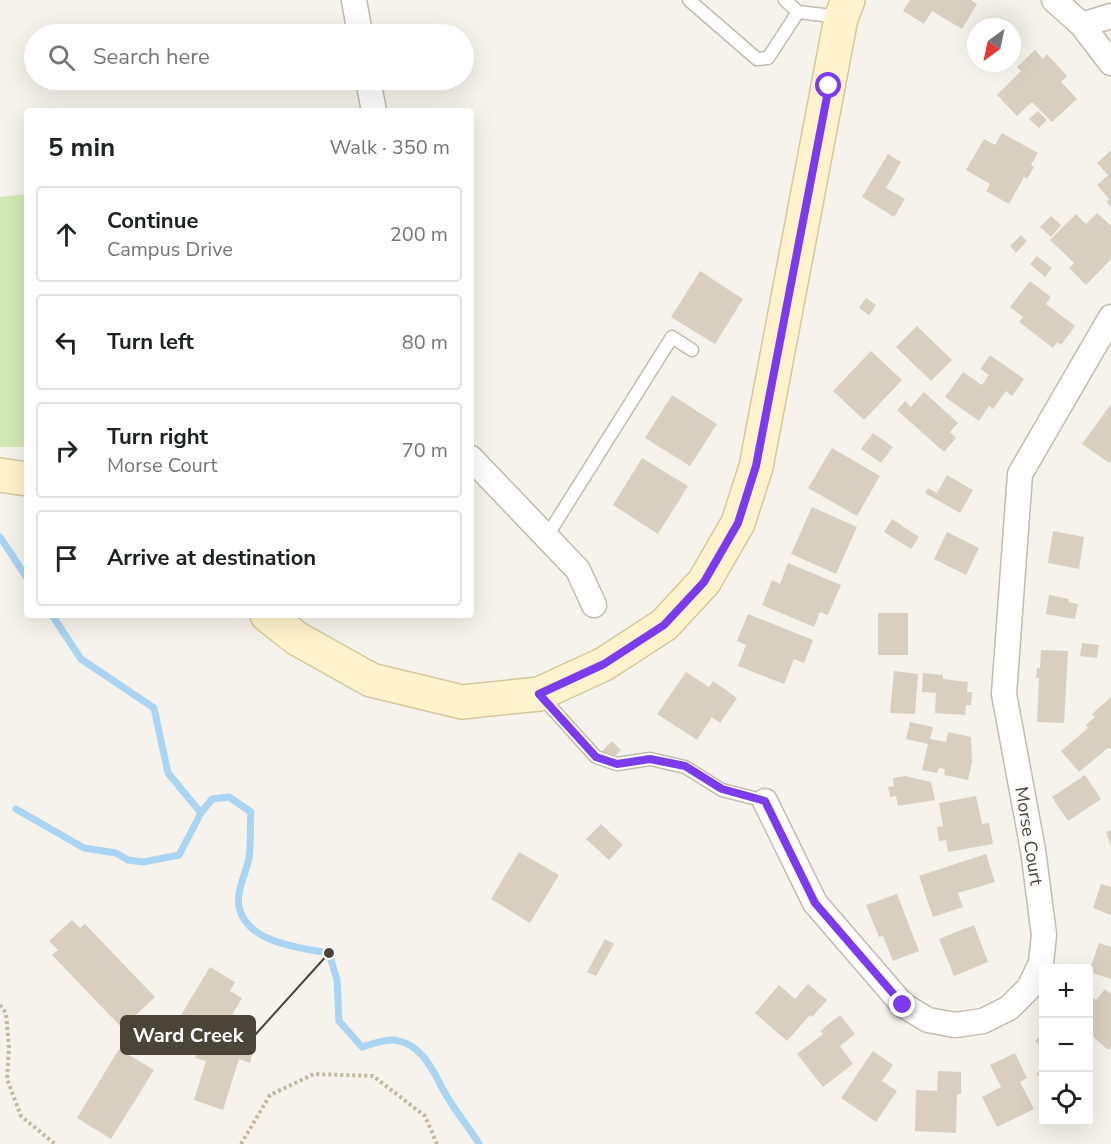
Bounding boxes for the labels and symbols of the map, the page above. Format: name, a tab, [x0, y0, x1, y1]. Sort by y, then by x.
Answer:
north arrow	[967, 18, 1021, 72]
route start	[815, 72, 841, 98]
street label: Morse Court	[1009, 785, 1049, 888]
route end	[889, 991, 915, 1017]
callout: Ward Creek	[121, 1016, 255, 1054]
text: Ward Creek	[133, 1022, 245, 1049]

